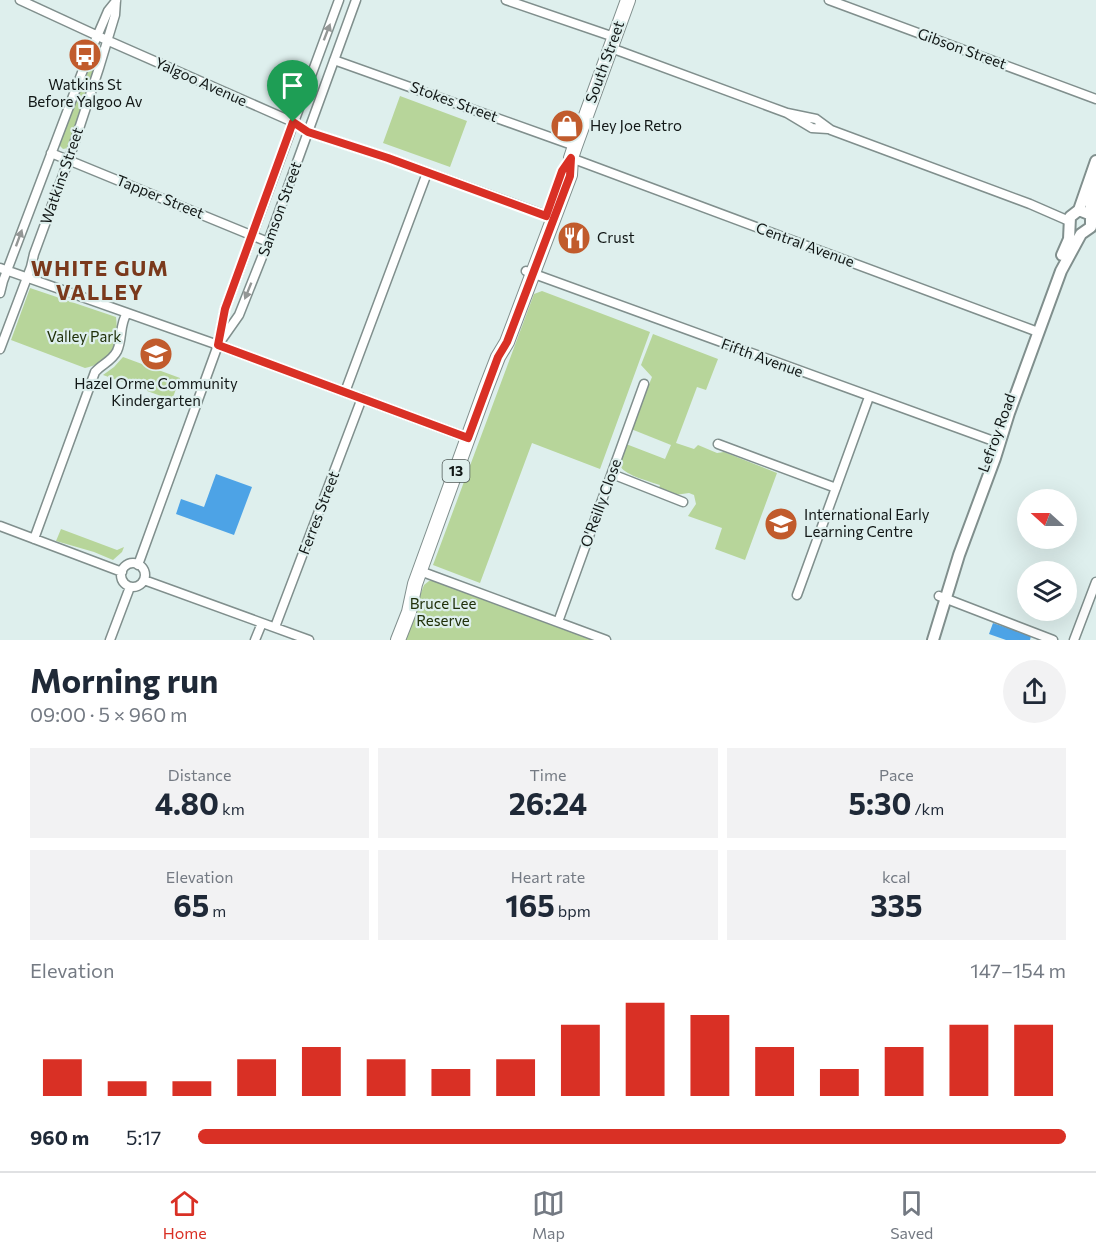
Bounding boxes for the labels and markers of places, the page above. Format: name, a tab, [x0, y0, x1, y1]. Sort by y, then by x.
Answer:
bus stop icon: Watkins St Before Yalgoo Av	[67, 37, 103, 73]
pin	[267, 60, 318, 122]
place label: Watkins St Before Yalgoo Av	[28, 75, 143, 110]
shop icon: Hey Joe Retro	[549, 108, 585, 144]
place label: Hey Joe Retro	[590, 116, 682, 134]
restaurant icon: Crust	[556, 220, 592, 256]
place label: Crust	[597, 228, 635, 246]
school or university icon: Hazel Orme Community Kindergarten	[138, 336, 174, 372]
place label: Hazel Orme Community Kindergarten	[74, 374, 238, 409]
place label: International Early Learning Centre	[804, 505, 930, 540]
school or university icon: International Early Learning Centre	[763, 506, 799, 542]

